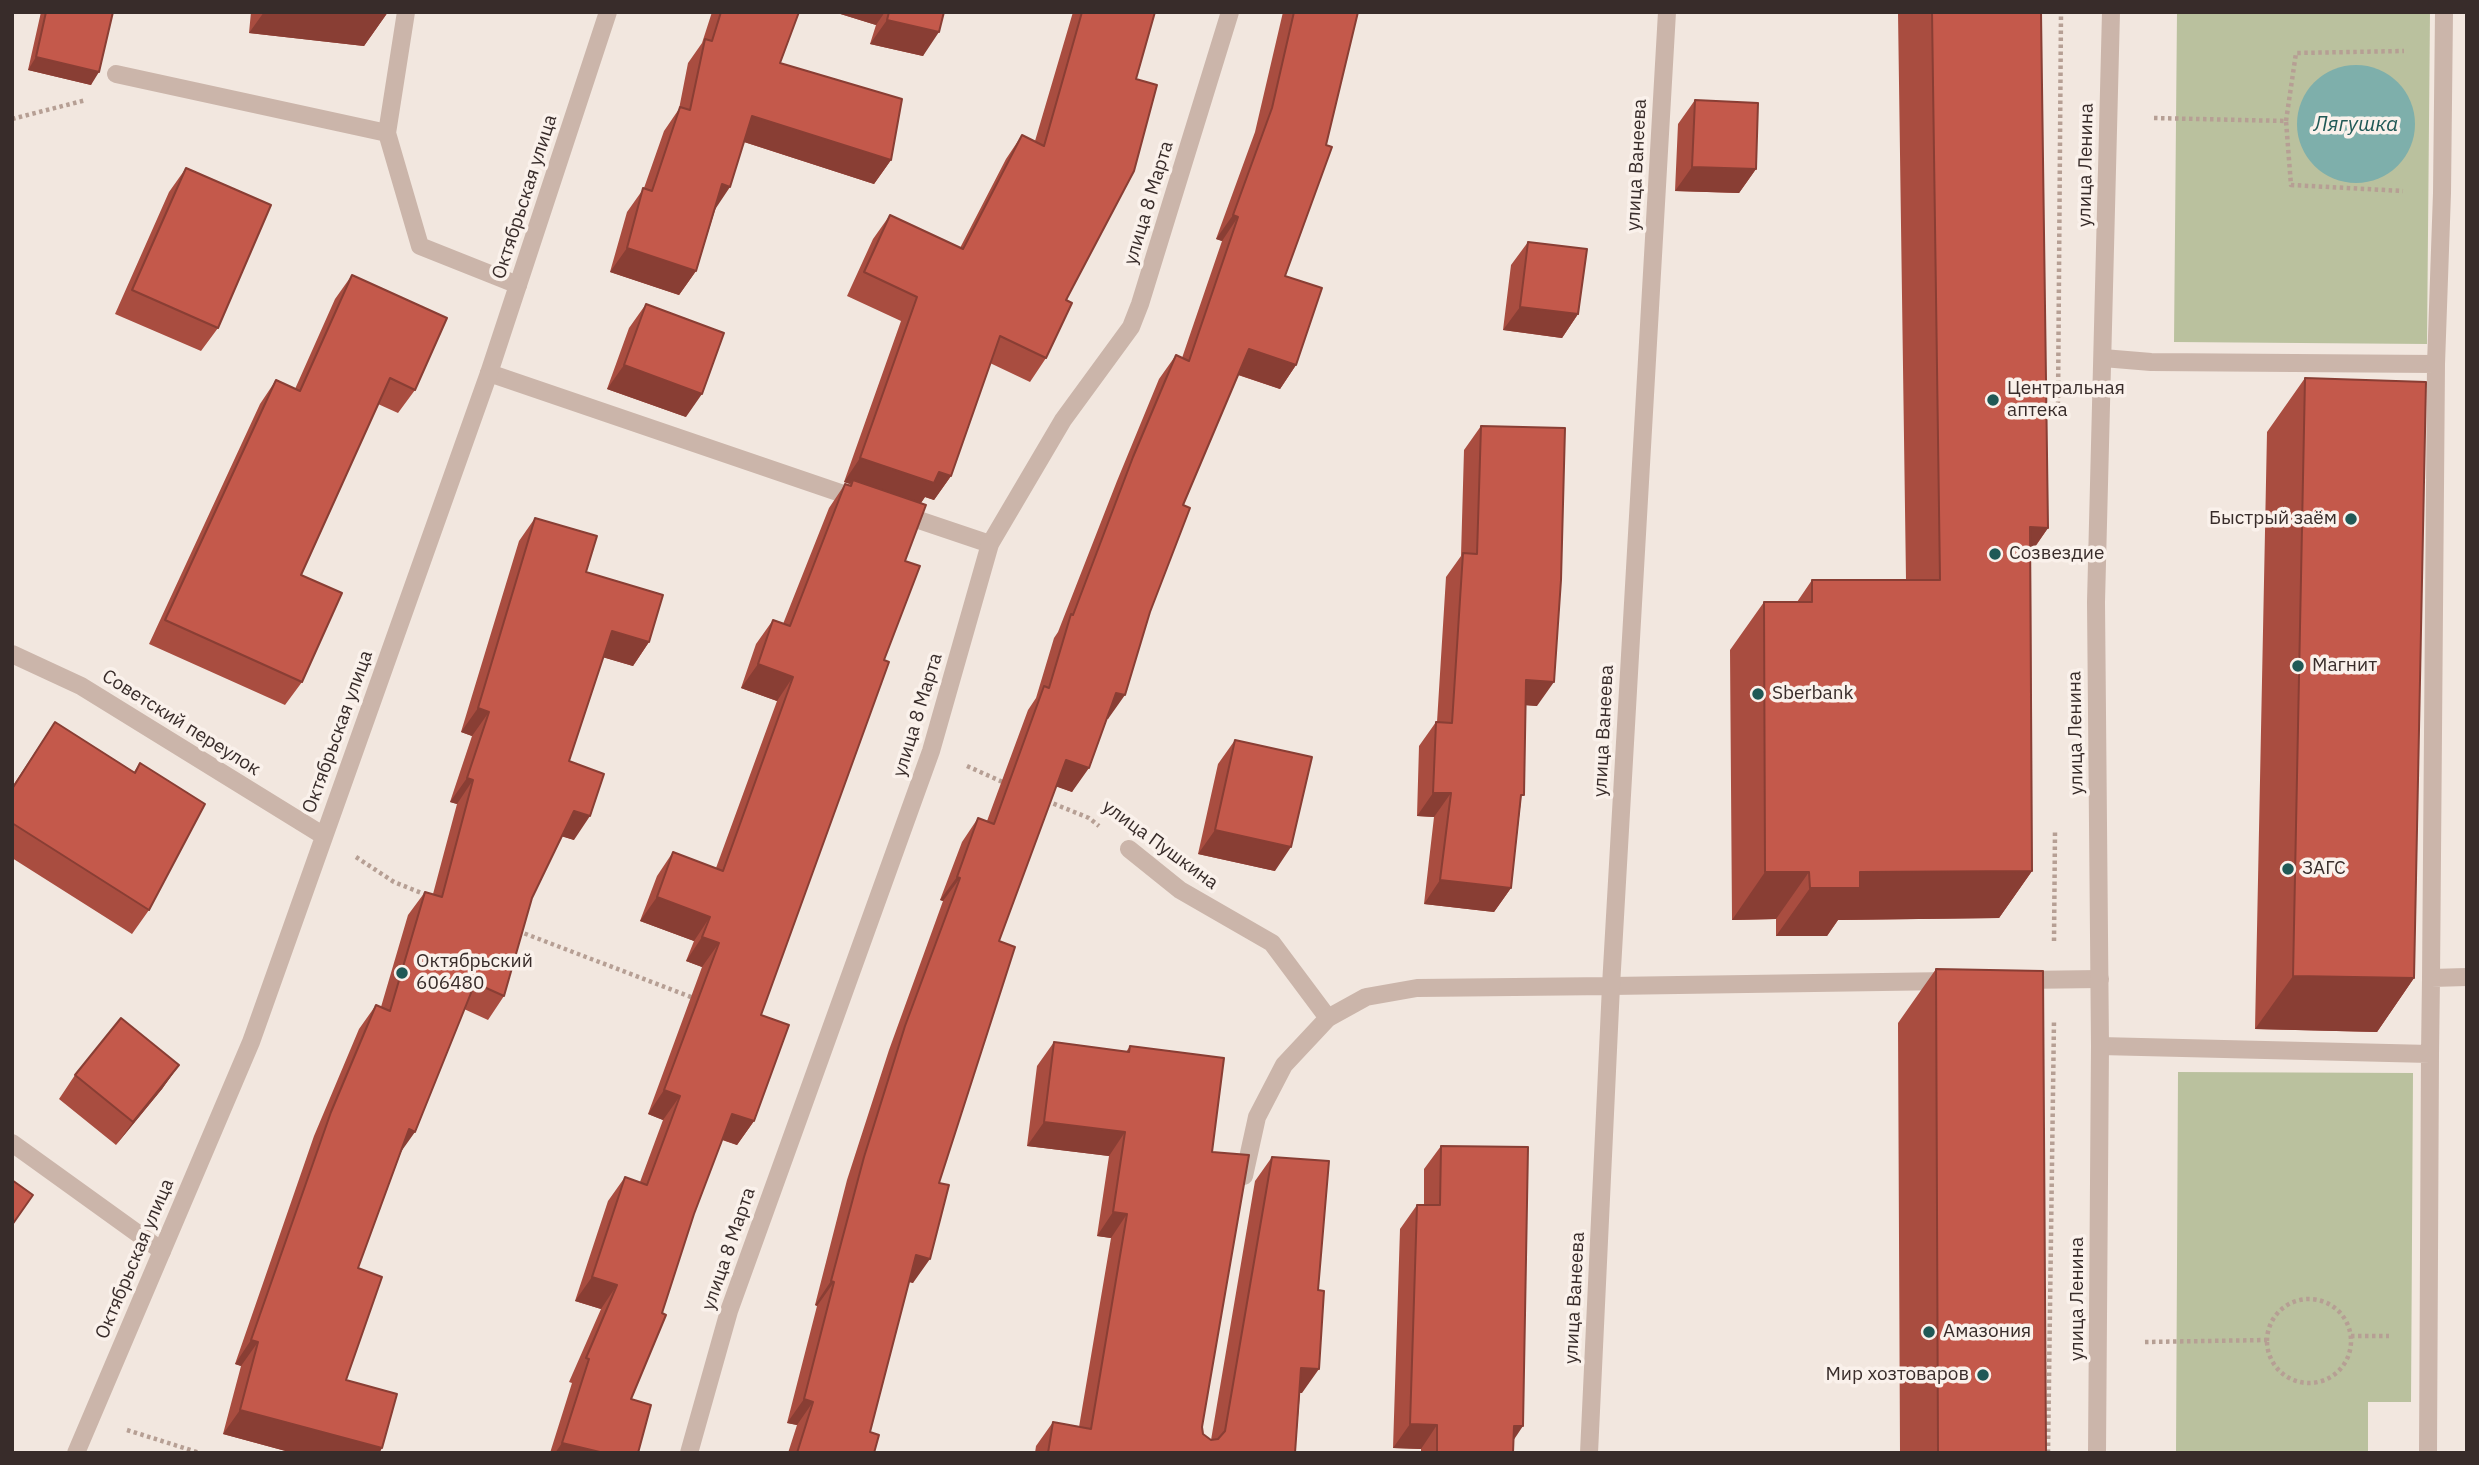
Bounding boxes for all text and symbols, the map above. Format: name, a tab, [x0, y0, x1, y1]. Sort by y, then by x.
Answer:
street label: улица Ванеева	[1622, 98, 1652, 232]
street label: улица Ленина	[2074, 103, 2098, 227]
street label: Октябрьская улица	[488, 112, 562, 282]
water label: Лягушка	[2314, 112, 2398, 138]
street label: улица 8 Марта	[1119, 138, 1179, 268]
place label: Центральная аптека	[2007, 378, 2125, 422]
marker: Центральная аптека	[1985, 392, 2001, 408]
place label: Быстрый заём	[2209, 508, 2337, 530]
marker: Быстрый заём	[2343, 511, 2359, 527]
place label: Созвездие	[2009, 543, 2104, 565]
marker: Созвездие	[1987, 546, 2003, 562]
street label: Октябрьская улица	[298, 647, 378, 817]
street label: улица 8 Марта	[888, 650, 948, 780]
place label: Магнит	[2312, 655, 2377, 677]
marker: Магнит	[2290, 658, 2306, 674]
street label: улица Ванеева	[1589, 664, 1619, 798]
street label: Советский переулок	[98, 665, 264, 781]
street label: улица Ленина	[2064, 671, 2088, 795]
place label: Sberbank	[1772, 683, 1853, 705]
marker: Sberbank	[1750, 686, 1766, 702]
street label: улица Пушкина	[1098, 795, 1222, 895]
place label: ЗАГС	[2302, 858, 2346, 880]
marker: ЗАГС	[2280, 861, 2296, 877]
place label: Октябрьский 606480	[416, 951, 533, 995]
marker: Октябрьский 606480	[394, 965, 410, 981]
street label: Октябрьская улица	[91, 1176, 179, 1342]
street label: улица 8 Марта	[697, 1185, 761, 1313]
street label: улица Ванеева	[1560, 1231, 1590, 1365]
street label: улица Ленина	[2067, 1237, 2089, 1361]
place label: Амазония	[1943, 1321, 2031, 1343]
marker: Амазония	[1921, 1324, 1937, 1340]
place label: Мир хозтоваров	[1825, 1364, 1969, 1386]
marker: Мир хозтоваров	[1975, 1367, 1991, 1383]

